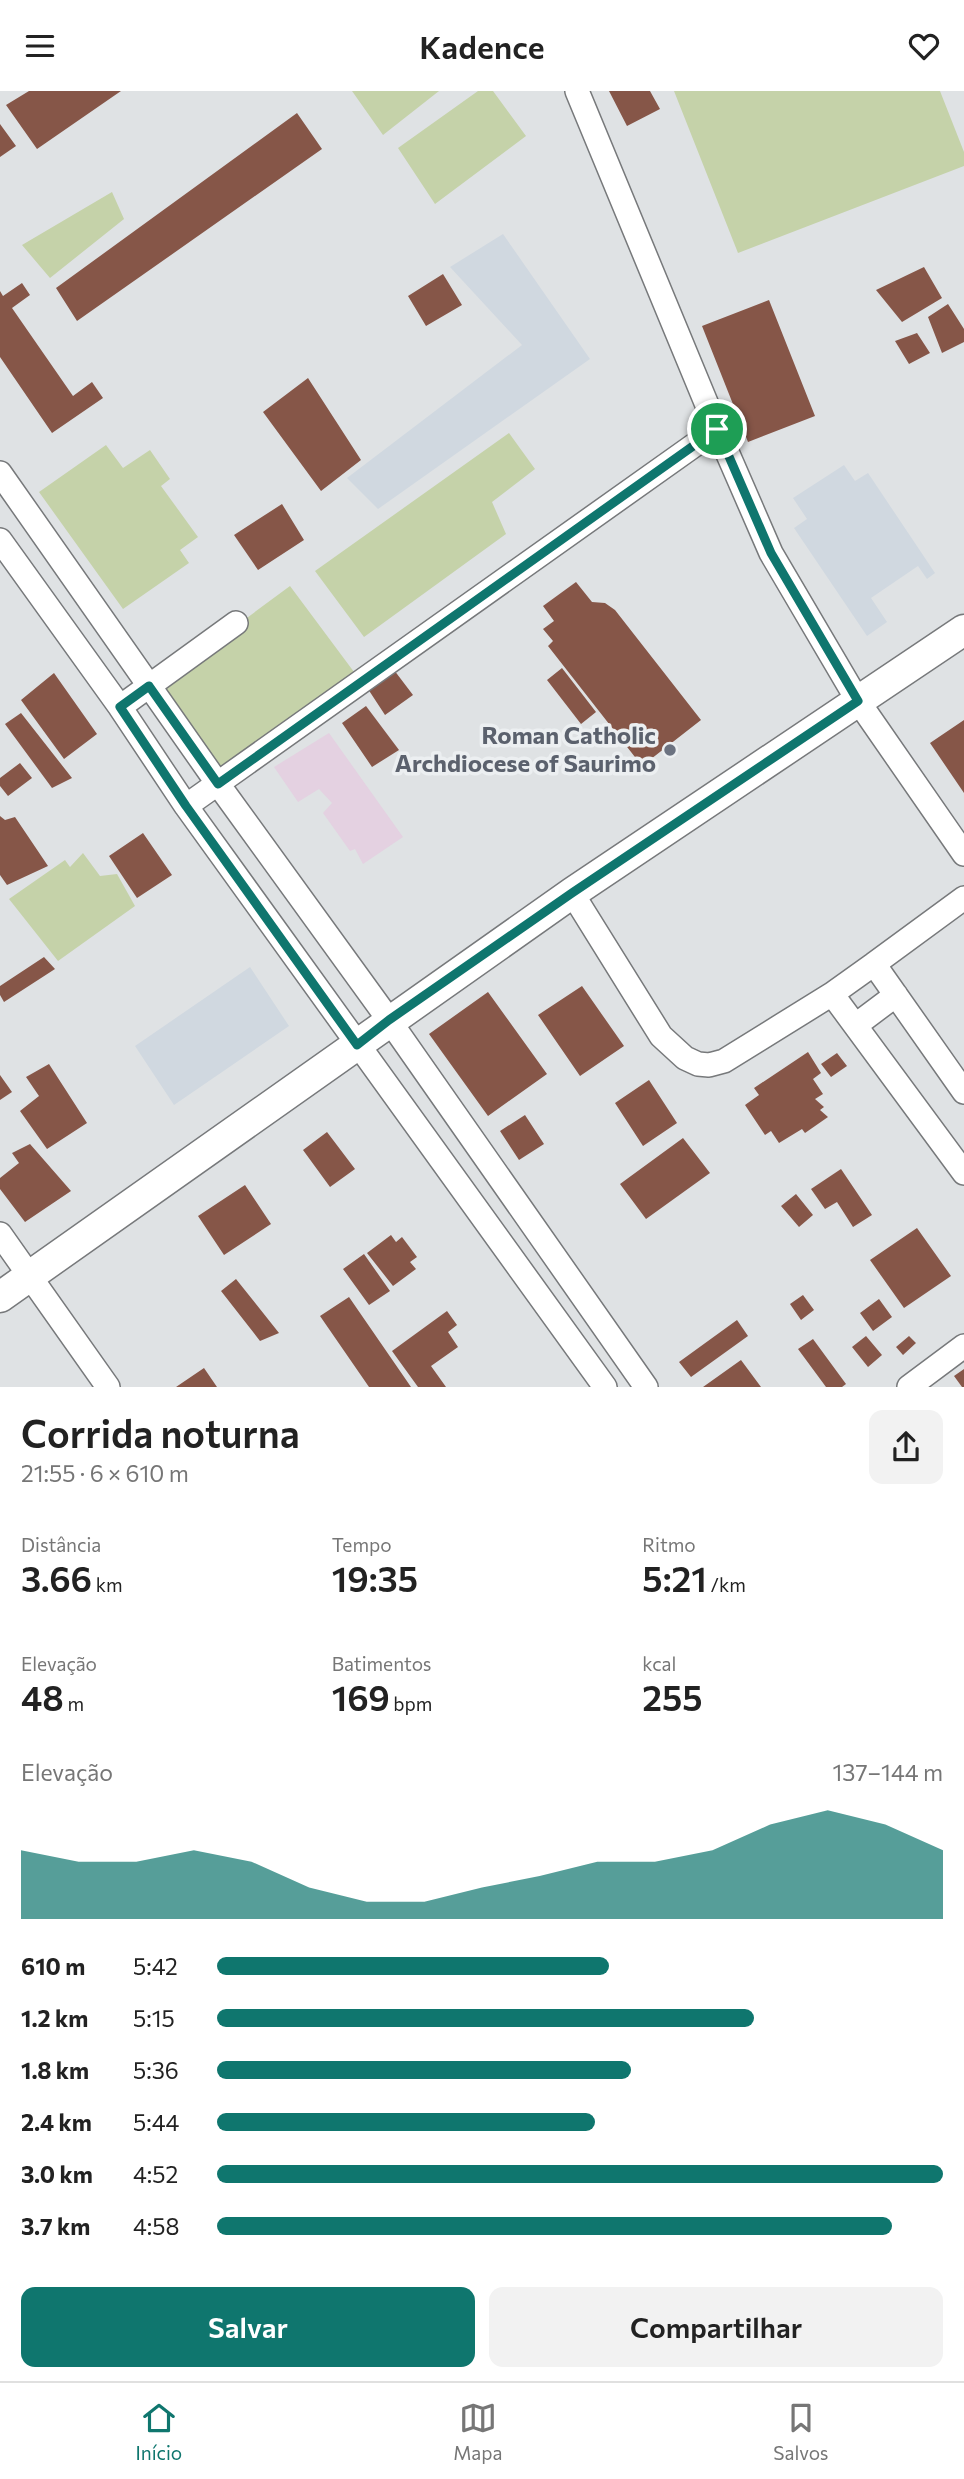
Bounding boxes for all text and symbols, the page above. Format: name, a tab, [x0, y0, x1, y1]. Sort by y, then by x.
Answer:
text: Kadence	[419, 26, 545, 66]
icon: menu	[21, 27, 59, 65]
icon: heart	[905, 27, 943, 65]
pin	[687, 399, 747, 459]
icon: arrive	[698, 410, 736, 448]
place label: Roman Catholic Archdiocese of Saurimo	[395, 720, 656, 777]
marker: Roman Catholic Archdiocese of Saurimo	[662, 742, 678, 758]
text: Corrida noturna	[21, 1409, 300, 1456]
button: share	[869, 1410, 943, 1484]
text: 21:55 · 6 × 610 m	[21, 1459, 189, 1487]
text: Distância	[21, 1533, 101, 1556]
text: Tempo	[332, 1533, 392, 1556]
text: Ritmo	[642, 1533, 696, 1556]
text: 3.66	[21, 1556, 92, 1599]
text: 19:35	[332, 1556, 418, 1599]
text: 5:21	[642, 1556, 707, 1599]
text: km	[92, 1573, 123, 1596]
text: /km	[707, 1573, 746, 1596]
text: Elevação	[21, 1652, 97, 1675]
text: Batimentos	[332, 1652, 431, 1675]
text: kcal	[642, 1652, 676, 1675]
text: 48	[21, 1675, 64, 1718]
text: 169	[332, 1675, 390, 1718]
text: 255	[642, 1675, 703, 1718]
text: m	[64, 1692, 84, 1715]
text: bpm	[390, 1692, 432, 1715]
text: Elevação	[21, 1758, 113, 1786]
text: 137–144 m	[833, 1758, 943, 1786]
text: 610 m	[21, 1952, 85, 1980]
text: 5:42	[133, 1952, 178, 1980]
text: 1.2 km	[21, 2004, 88, 2032]
text: 5:15	[133, 2004, 175, 2032]
text: 1.8 km	[21, 2056, 89, 2084]
text: 5:36	[133, 2056, 179, 2084]
text: 2.4 km	[21, 2108, 92, 2136]
text: 5:44	[133, 2108, 179, 2136]
text: 3.0 km	[21, 2160, 93, 2188]
text: 4:52	[133, 2160, 178, 2188]
text: 3.7 km	[21, 2212, 90, 2240]
text: 4:58	[133, 2212, 179, 2240]
button: Salvar	[21, 2287, 475, 2367]
button: Compartilhar	[489, 2287, 943, 2367]
tab: Início	[136, 2399, 182, 2464]
tab: Mapa	[453, 2399, 502, 2464]
tab: Salvos	[773, 2399, 828, 2464]

